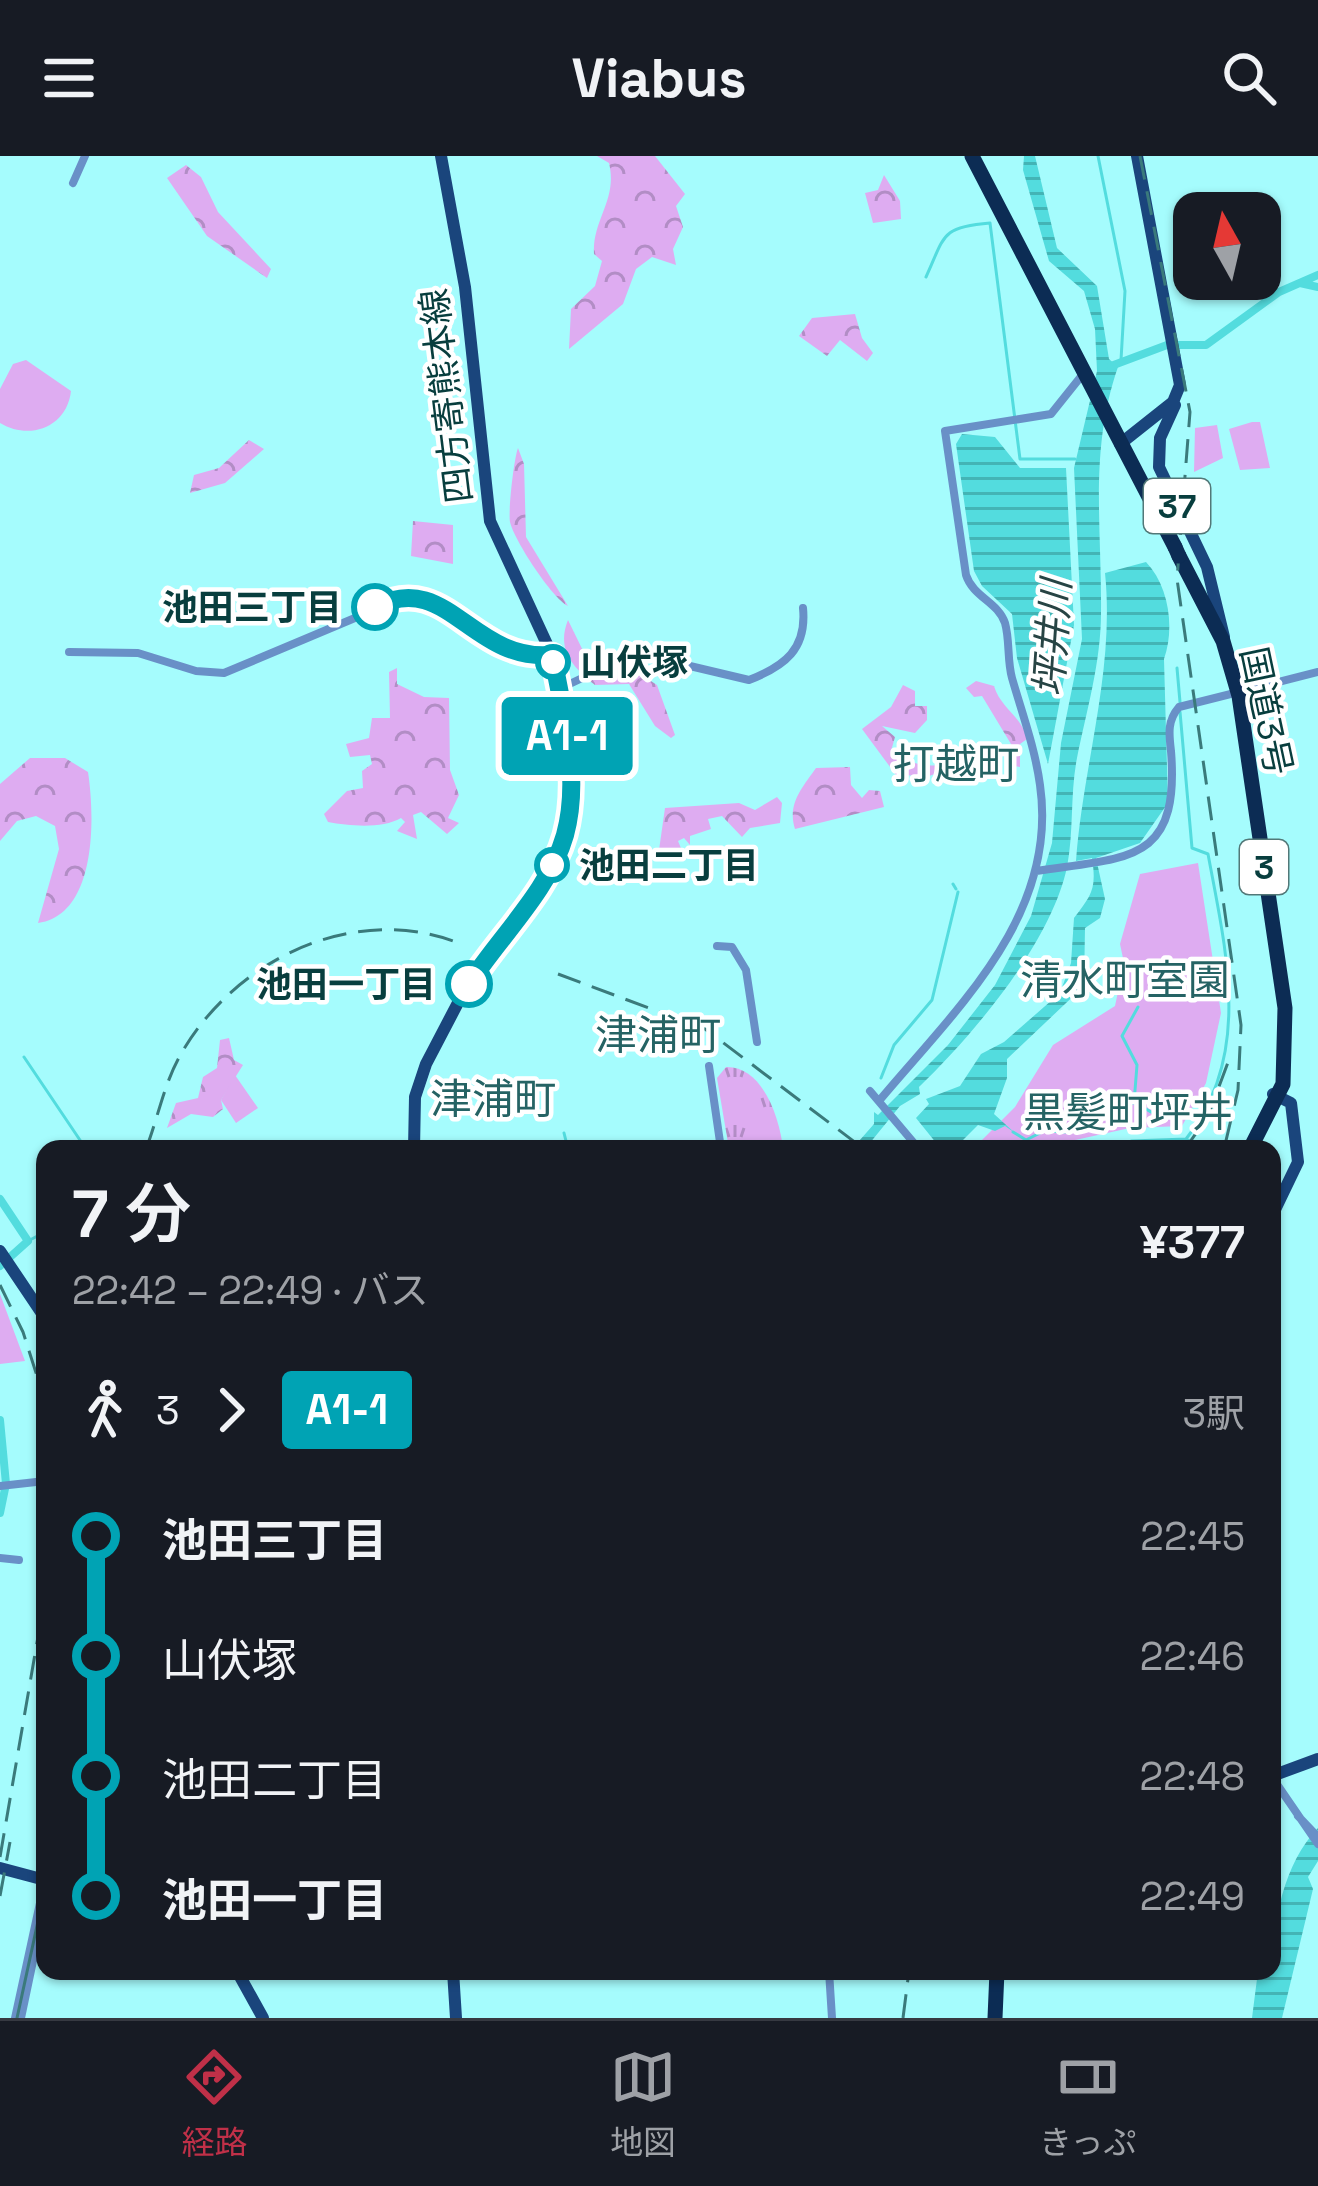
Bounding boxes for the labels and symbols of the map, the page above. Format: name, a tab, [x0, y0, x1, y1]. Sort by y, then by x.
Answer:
north arrow	[1173, 192, 1281, 300]
street label: 四方寄熊本線	[411, 286, 483, 506]
road number: 37	[1144, 479, 1210, 533]
water label: 坪井川	[1024, 574, 1081, 698]
place label: 池田三丁目	[162, 585, 342, 631]
marker: 池田三丁目	[353, 585, 397, 629]
place label: 山伏塚	[580, 640, 688, 686]
street label: 国道3号	[1230, 643, 1302, 779]
marker: 山伏塚	[537, 646, 569, 678]
line badge: A1-1	[483, 697, 651, 775]
district label: 打越町	[893, 738, 1019, 791]
road number: 3	[1240, 840, 1288, 894]
place label: 池田二丁目	[579, 843, 759, 889]
marker: 池田二丁目	[536, 849, 568, 881]
district label: 清水町室園	[1020, 954, 1230, 1007]
place label: 池田一丁目	[256, 962, 436, 1008]
marker: 池田一丁目	[447, 962, 491, 1006]
district label: 津浦町	[595, 1009, 721, 1062]
district label: 津浦町	[430, 1073, 556, 1126]
district label: 黒髪町坪井	[1023, 1086, 1233, 1139]

